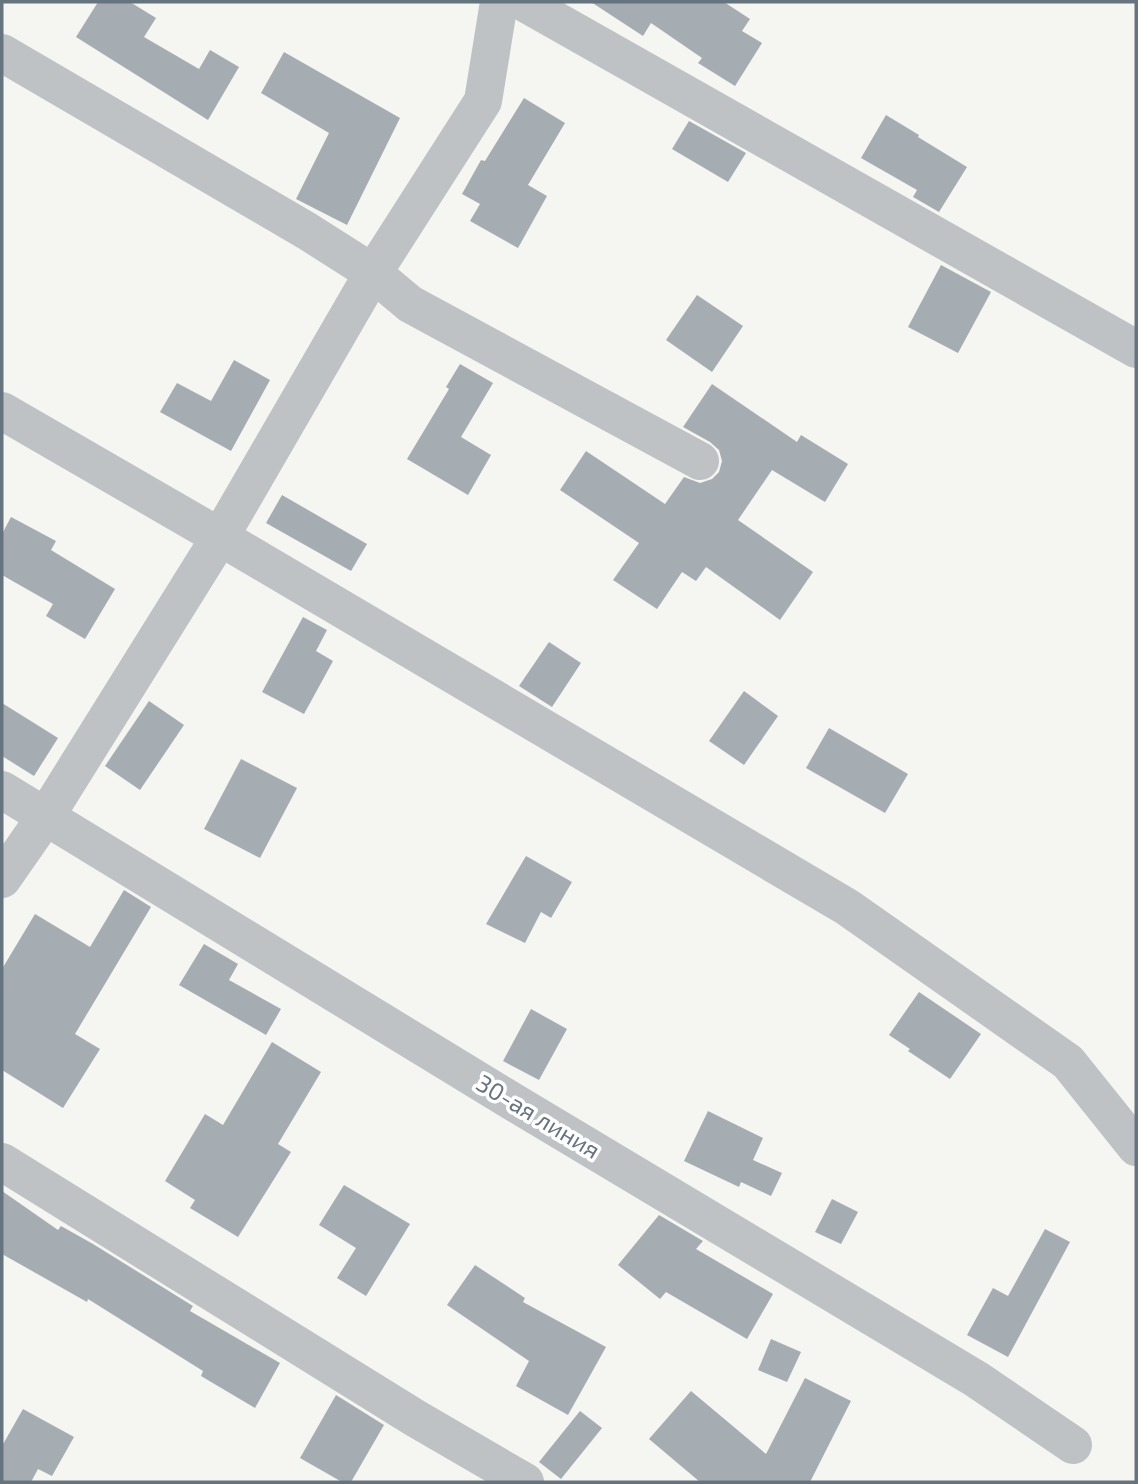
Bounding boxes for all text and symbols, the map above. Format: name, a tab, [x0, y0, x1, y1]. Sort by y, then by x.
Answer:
street label: 30-ая линия	[472, 1068, 606, 1164]

